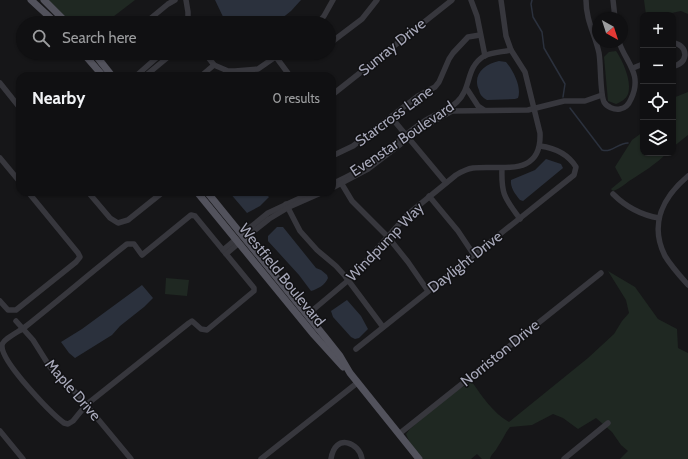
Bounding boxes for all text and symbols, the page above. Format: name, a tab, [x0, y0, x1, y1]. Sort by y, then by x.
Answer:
north arrow	[592, 12, 628, 48]
map controls	[640, 12, 676, 156]
button: +	[640, 12, 676, 48]
street label: Sunray Drive	[355, 14, 429, 79]
search box	[16, 16, 336, 60]
icon: search	[30, 27, 52, 49]
text: Search here	[62, 29, 137, 47]
button: −	[640, 48, 676, 84]
street label: Starcross Lane	[352, 82, 437, 150]
button: locate	[640, 84, 676, 120]
text: Nearby	[32, 88, 85, 108]
text: 0 results	[272, 90, 320, 106]
street label: Evenstar Boulevard	[347, 98, 457, 180]
button: layers	[640, 120, 676, 156]
street label: Windpump Way	[343, 198, 428, 285]
street label: Westfield Boulevard	[235, 220, 329, 330]
street label: Daylight Drive	[424, 227, 506, 297]
street label: Norriston Drive	[457, 316, 543, 390]
street label: Maple Drive	[41, 355, 105, 425]

